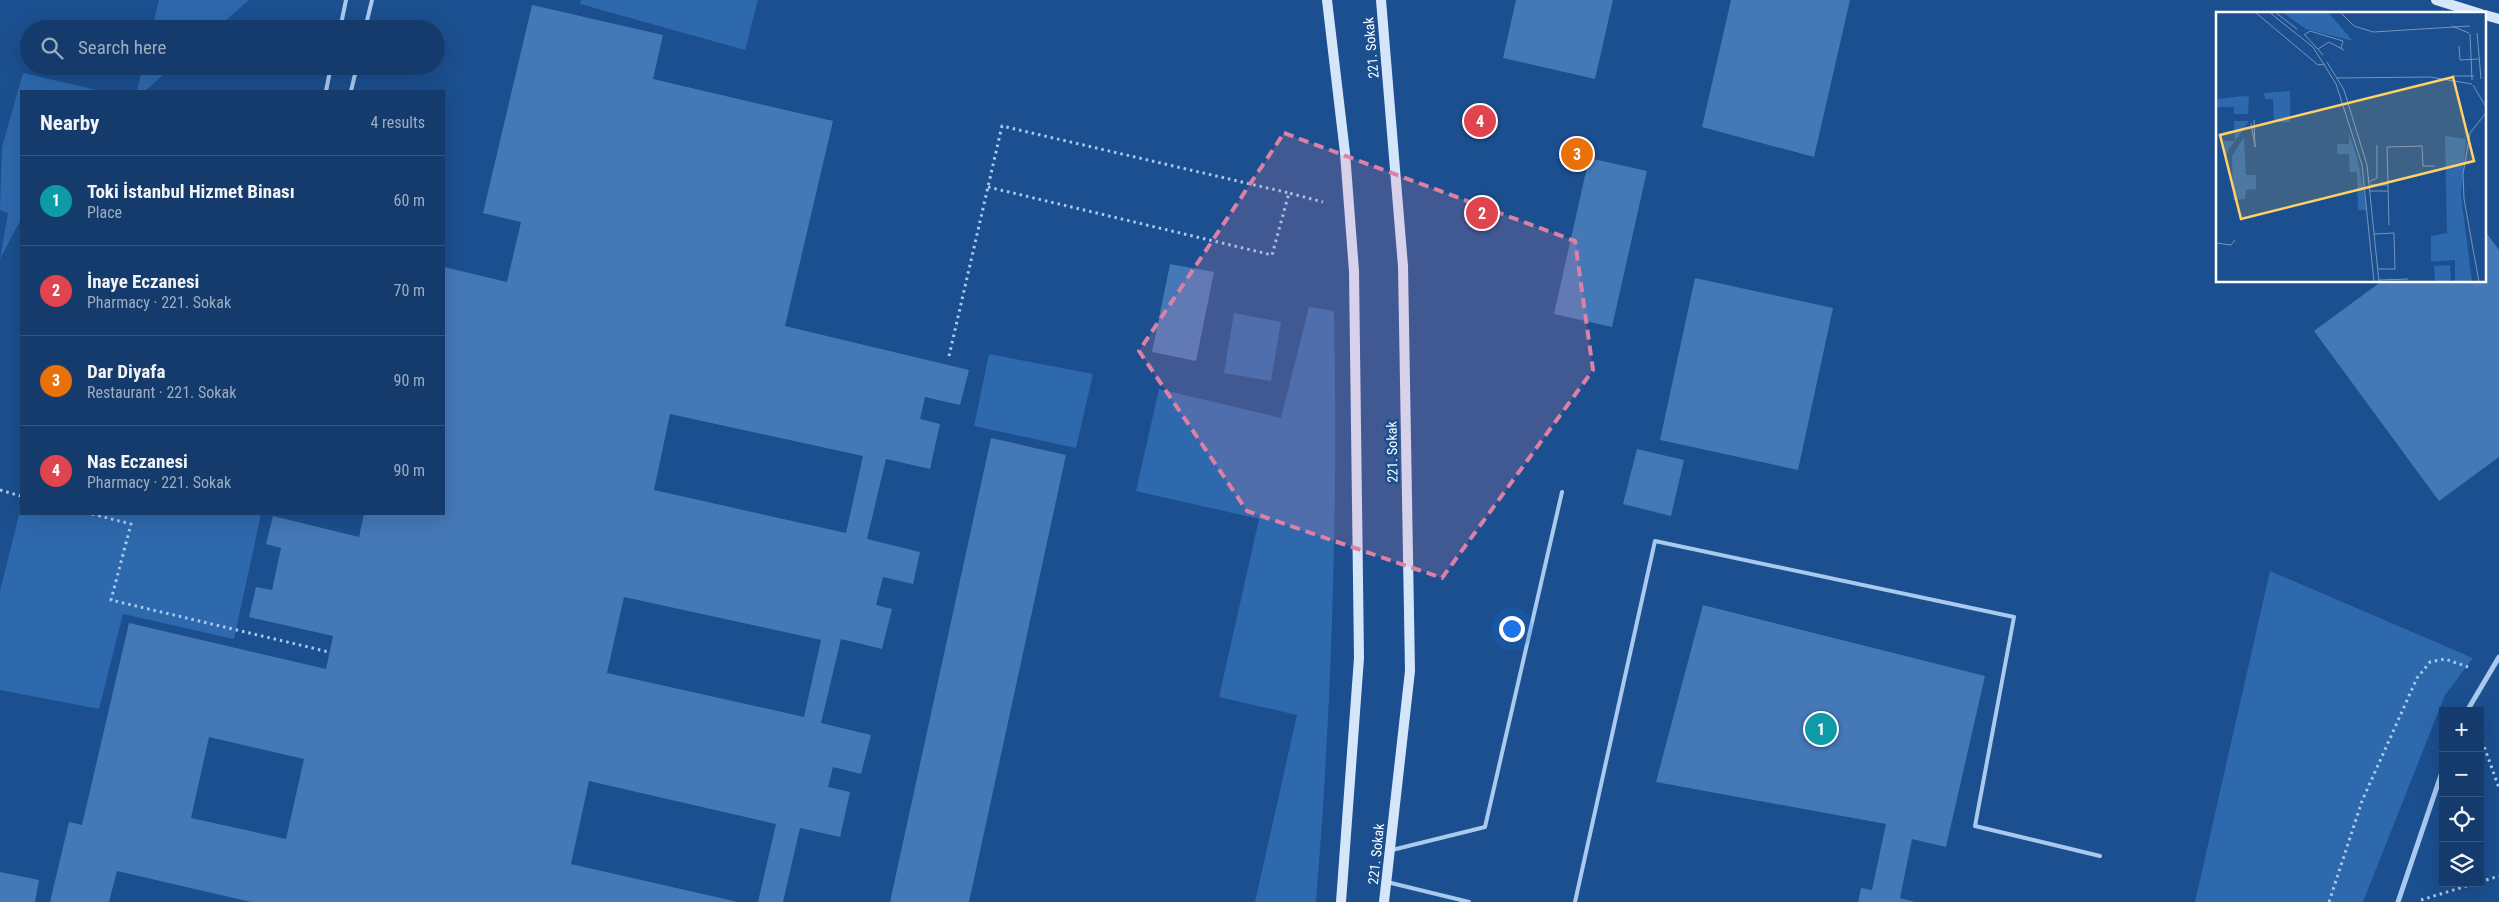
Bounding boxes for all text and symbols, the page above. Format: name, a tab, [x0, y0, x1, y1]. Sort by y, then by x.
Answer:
inset map	[2216, 12, 2486, 282]
street label: 221. Sokak	[1360, 16, 1382, 79]
search box	[20, 20, 445, 75]
icon: search	[38, 34, 66, 62]
text: Search here	[78, 36, 166, 59]
pin: 4	[1464, 102, 1496, 140]
text: Nearby	[40, 111, 99, 135]
text: 4 results	[370, 113, 425, 132]
pin: 3	[1561, 135, 1593, 173]
text: Toki İstanbul Hizmet Binası	[87, 180, 295, 203]
text: 1	[52, 191, 60, 210]
text: 60 m	[393, 191, 425, 210]
pin: 2	[1466, 194, 1498, 232]
text: Place	[87, 203, 122, 222]
text: İnaye Eczanesi	[87, 270, 199, 293]
text: 2	[52, 281, 60, 300]
text: 70 m	[393, 281, 425, 300]
text: Pharmacy · 221. Sokak	[87, 293, 231, 312]
text: Dar Diyafa	[87, 360, 165, 383]
text: 3	[52, 371, 60, 390]
text: 90 m	[393, 371, 425, 390]
text: Restaurant · 221. Sokak	[87, 383, 236, 402]
street label: 221. Sokak	[1383, 421, 1401, 483]
text: Nas Eczanesi	[87, 450, 188, 473]
text: 4	[52, 461, 60, 480]
text: 90 m	[393, 461, 425, 480]
text: Pharmacy · 221. Sokak	[87, 473, 231, 492]
your location	[1499, 616, 1525, 642]
map controls	[2439, 707, 2484, 887]
button: +	[2439, 707, 2484, 752]
pin: 1	[1805, 710, 1837, 748]
button: −	[2439, 752, 2484, 797]
button: locate	[2439, 797, 2484, 842]
street label: 221. Sokak	[1365, 822, 1387, 885]
button: layers	[2439, 842, 2484, 887]

